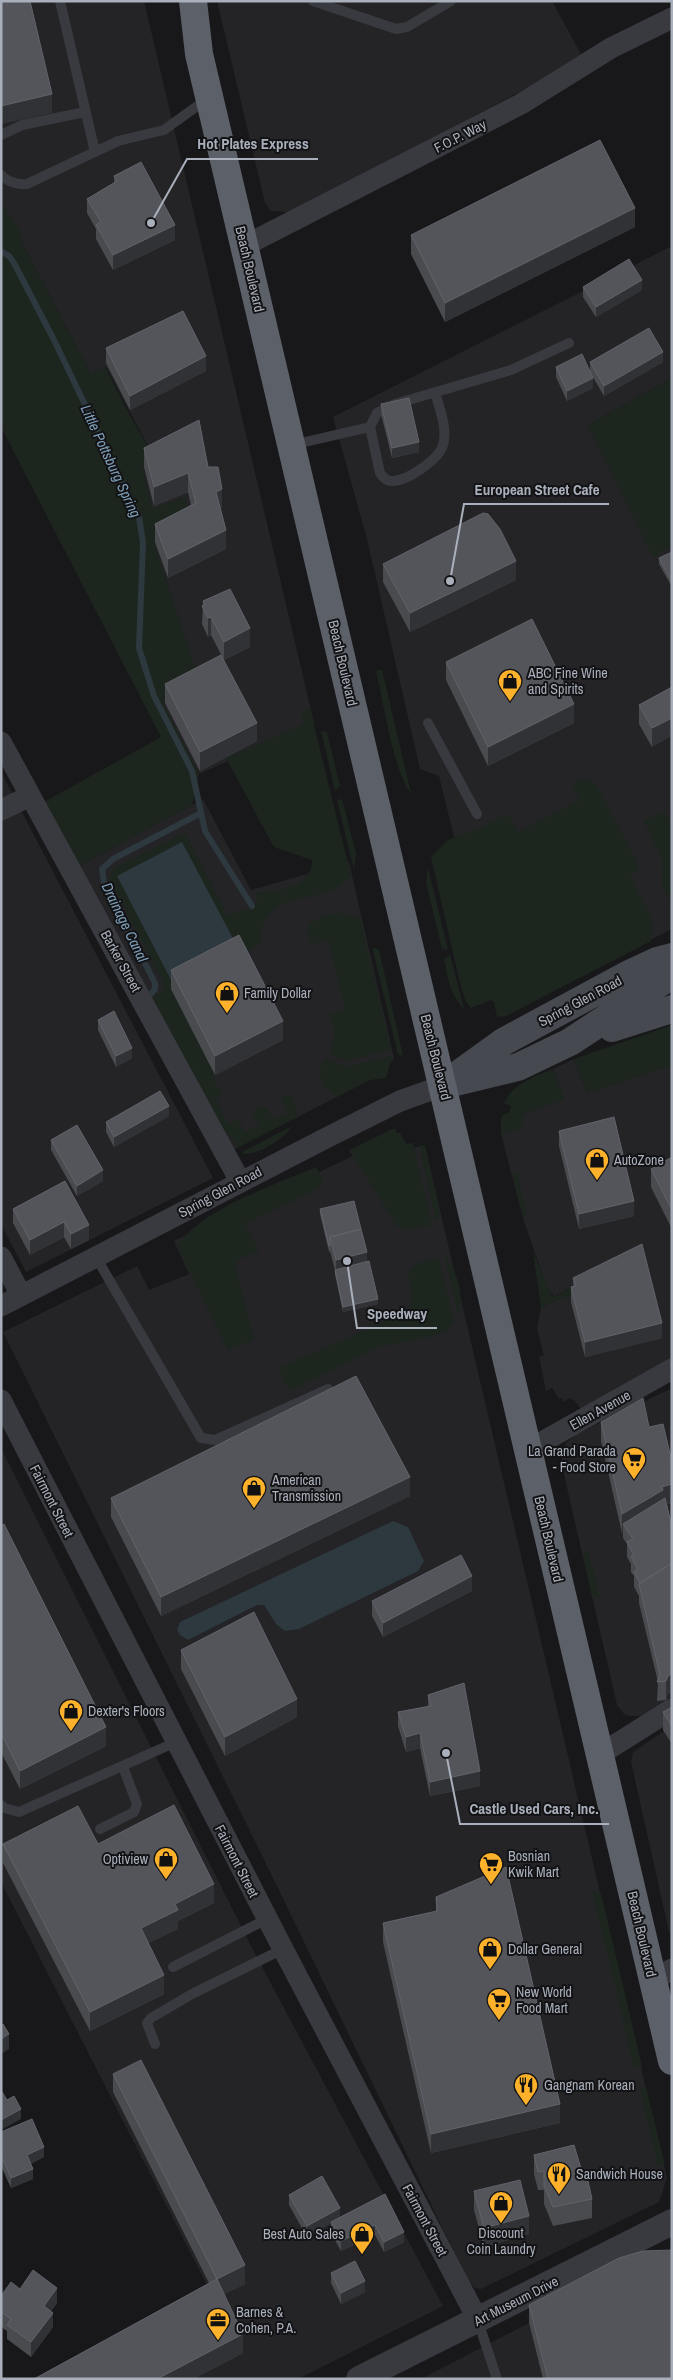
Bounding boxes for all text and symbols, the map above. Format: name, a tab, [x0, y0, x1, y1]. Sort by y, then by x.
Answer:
street label: F.O.P. Way	[431, 115, 489, 157]
callout: Hot Plates Express	[187, 129, 318, 159]
text: Hot Plates Express	[197, 133, 309, 154]
street label: Beach Boulevard	[231, 224, 269, 314]
water label: Little Pottsburg Spring	[76, 401, 146, 521]
callout: European Street Cafe	[464, 474, 609, 504]
text: European Street Cafe	[474, 479, 600, 500]
street label: Beach Boulevard	[324, 618, 362, 708]
place label: ABC Fine Wine and Spirits	[527, 664, 608, 698]
shop icon: ABC Fine Wine and Spirits	[497, 668, 523, 702]
water label: Drainage Canal	[97, 879, 153, 966]
street label: Barker Street	[97, 927, 145, 995]
street label: Spring Glen Road	[535, 971, 625, 1031]
shop icon: Family Dollar	[214, 980, 240, 1014]
place label: Family Dollar	[244, 984, 311, 1002]
street label: Beach Boulevard	[417, 1012, 455, 1102]
shop icon: AutoZone	[584, 1147, 610, 1181]
place label: AutoZone	[613, 1151, 664, 1169]
street label: Spring Glen Road	[175, 1162, 265, 1222]
callout: Speedway	[357, 1298, 437, 1328]
text: Speedway	[367, 1303, 427, 1324]
street label: Ellen Avenue	[566, 1386, 634, 1434]
place label: La Grand Parada - Food Store	[528, 1442, 617, 1476]
supermarket icon: La Grand Parada - Food Store	[621, 1446, 647, 1480]
street label: Fairmont Street	[26, 1462, 78, 1540]
place label: American Transmission	[271, 1471, 341, 1505]
shop icon: American Transmission	[241, 1475, 267, 1509]
street label: Beach Boulevard	[530, 1494, 568, 1584]
shop icon: Dexter's Floors	[58, 1698, 84, 1732]
place label: Dexter's Floors	[88, 1702, 165, 1720]
callout: Castle Used Cars, Inc.	[460, 1794, 609, 1824]
text: Castle Used Cars, Inc.	[469, 1798, 599, 1819]
street label: Fairmont Street	[211, 1822, 263, 1900]
shop icon: Optiview	[153, 1846, 179, 1880]
place label: Bosnian Kwik Mart	[508, 1847, 559, 1881]
place label: Optiview	[103, 1850, 149, 1868]
supermarket icon: Bosnian Kwik Mart	[478, 1851, 504, 1885]
street label: Beach Boulevard	[623, 1889, 661, 1979]
shop icon: Dollar General	[477, 1936, 503, 1970]
place label: Dollar General	[508, 1940, 582, 1958]
place label: New World Food Mart	[516, 1983, 572, 2017]
supermarket icon: New World Food Mart	[486, 1987, 512, 2021]
restaurant icon: Gangnam Korean	[513, 2072, 539, 2106]
place label: Gangnam Korean	[544, 2076, 635, 2094]
restaurant icon: Sandwich House	[546, 2161, 572, 2195]
place label: Sandwich House	[576, 2165, 663, 2183]
street label: Fairmont Street	[398, 2181, 452, 2259]
shop icon: Discount Coin Laundry	[488, 2190, 514, 2224]
shop icon: Best Auto Sales	[349, 2221, 375, 2255]
place label: Discount Coin Laundry	[467, 2224, 536, 2258]
place label: Best Auto Sales	[263, 2225, 344, 2243]
street label: Art Museum Drive	[470, 2272, 561, 2330]
place label: Barnes & Cohen, P.A.	[236, 2303, 296, 2337]
office icon: Barnes & Cohen, P.A.	[205, 2307, 231, 2341]

